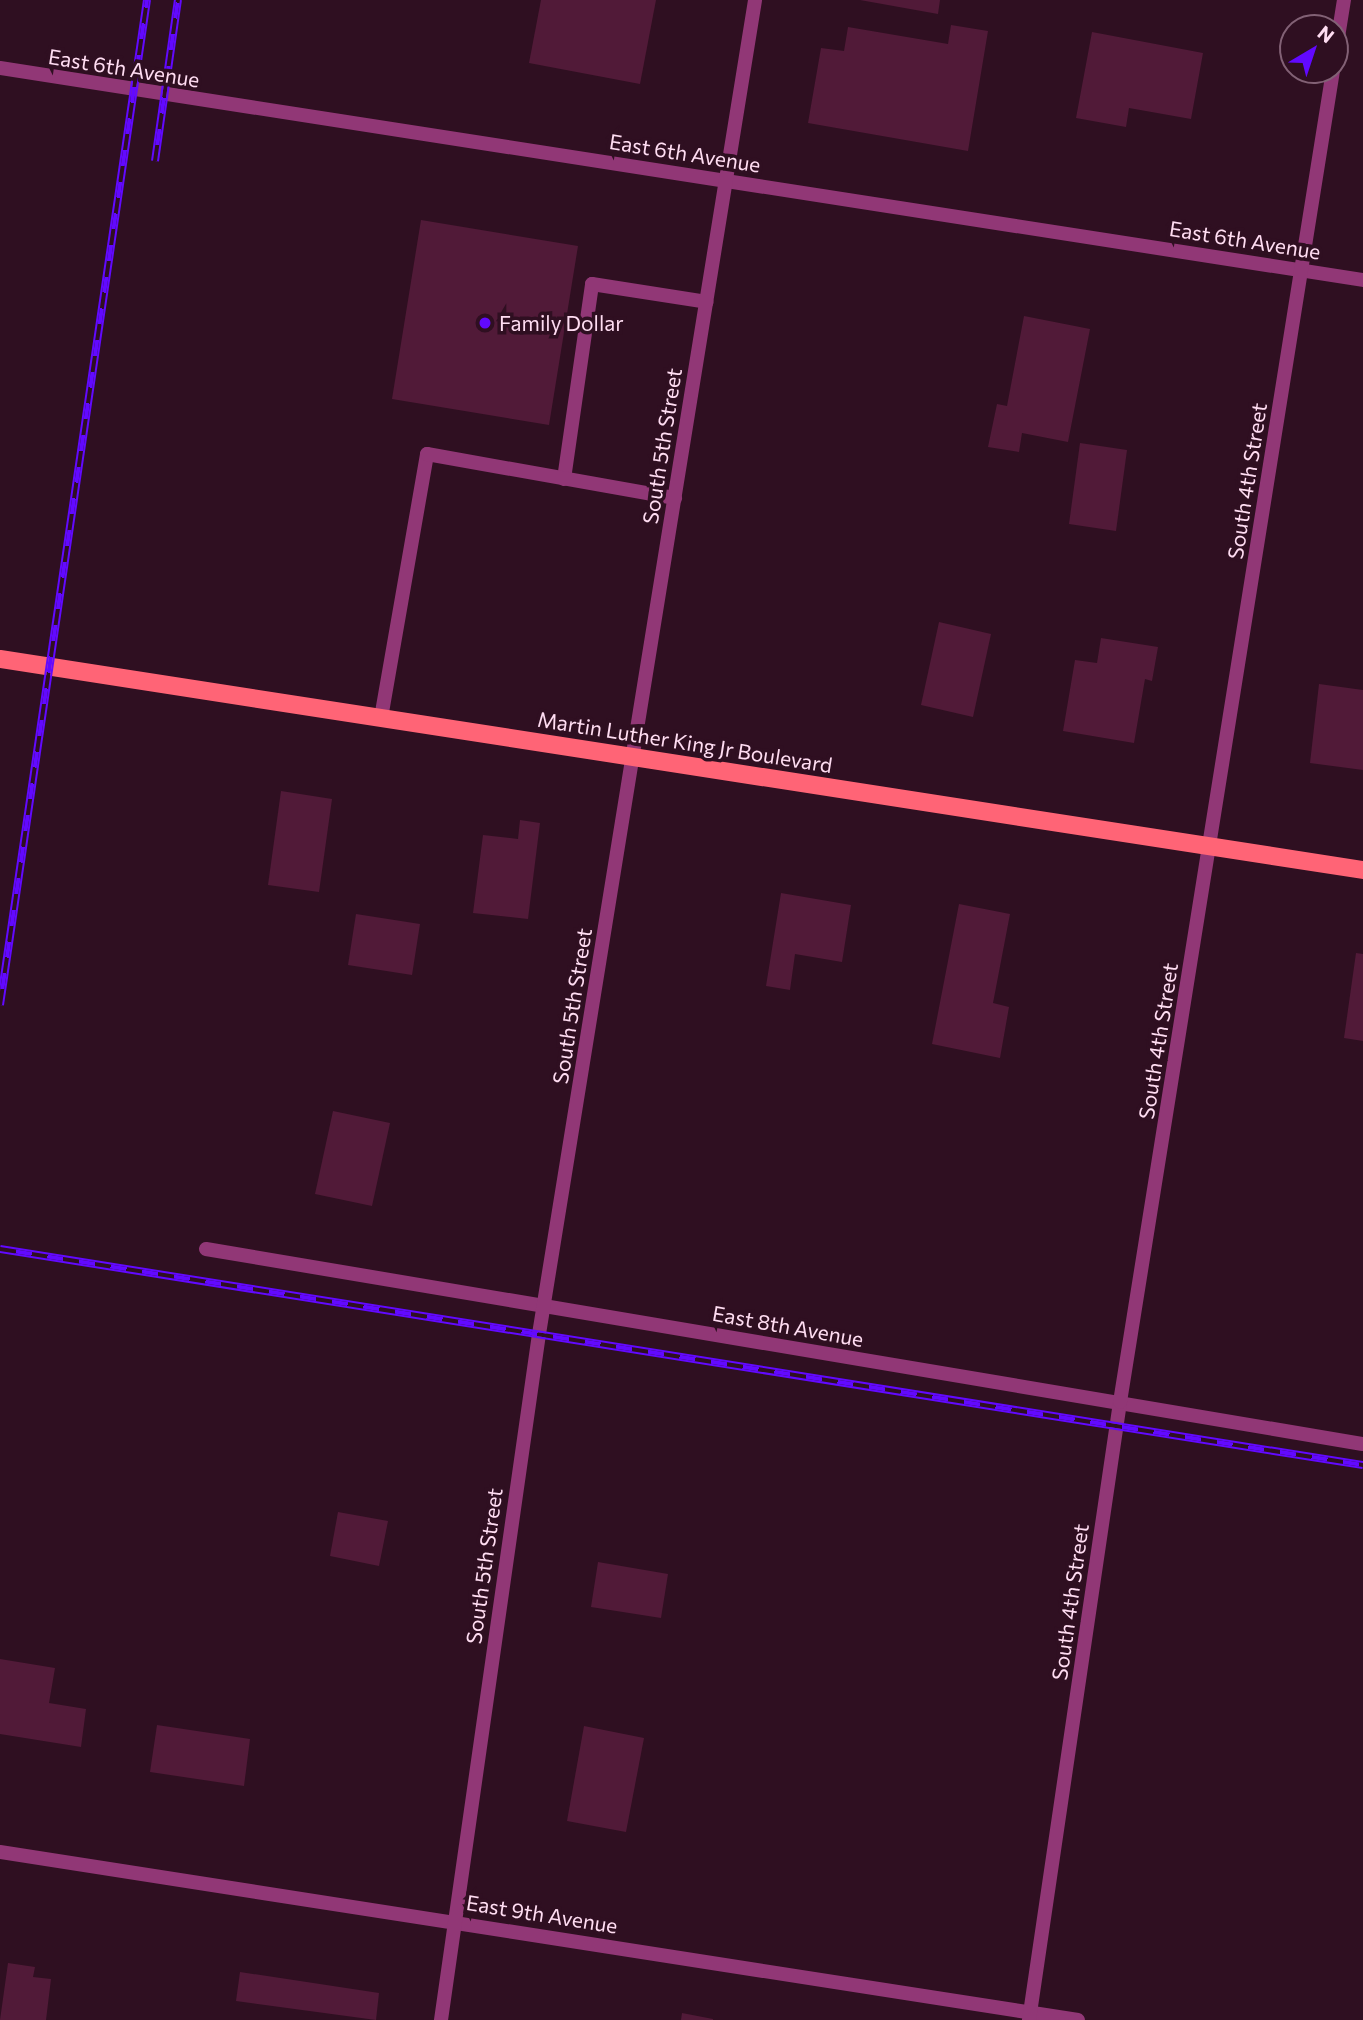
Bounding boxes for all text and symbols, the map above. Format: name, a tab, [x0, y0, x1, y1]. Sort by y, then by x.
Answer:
north arrow	[1279, 14, 1349, 84]
text: N	[1313, 20, 1339, 47]
street label: East 6th Avenue	[46, 44, 202, 92]
street label: East 6th Avenue	[607, 129, 763, 177]
street label: East 6th Avenue	[1167, 216, 1323, 264]
place label: Family Dollar	[499, 310, 624, 336]
marker: Family Dollar	[477, 315, 493, 331]
street label: South 5th Street	[637, 366, 687, 526]
street label: South 4th Street	[1222, 401, 1272, 561]
street label: Martin Luther King Jr Boulevard	[536, 706, 834, 778]
street label: South 5th Street	[547, 926, 597, 1086]
street label: South 4th Street	[1133, 961, 1183, 1121]
street label: East 8th Avenue	[710, 1300, 866, 1352]
street label: South 5th Street	[461, 1486, 507, 1646]
street label: South 4th Street	[1047, 1522, 1093, 1682]
street label: East 9th Avenue	[464, 1890, 620, 1938]

